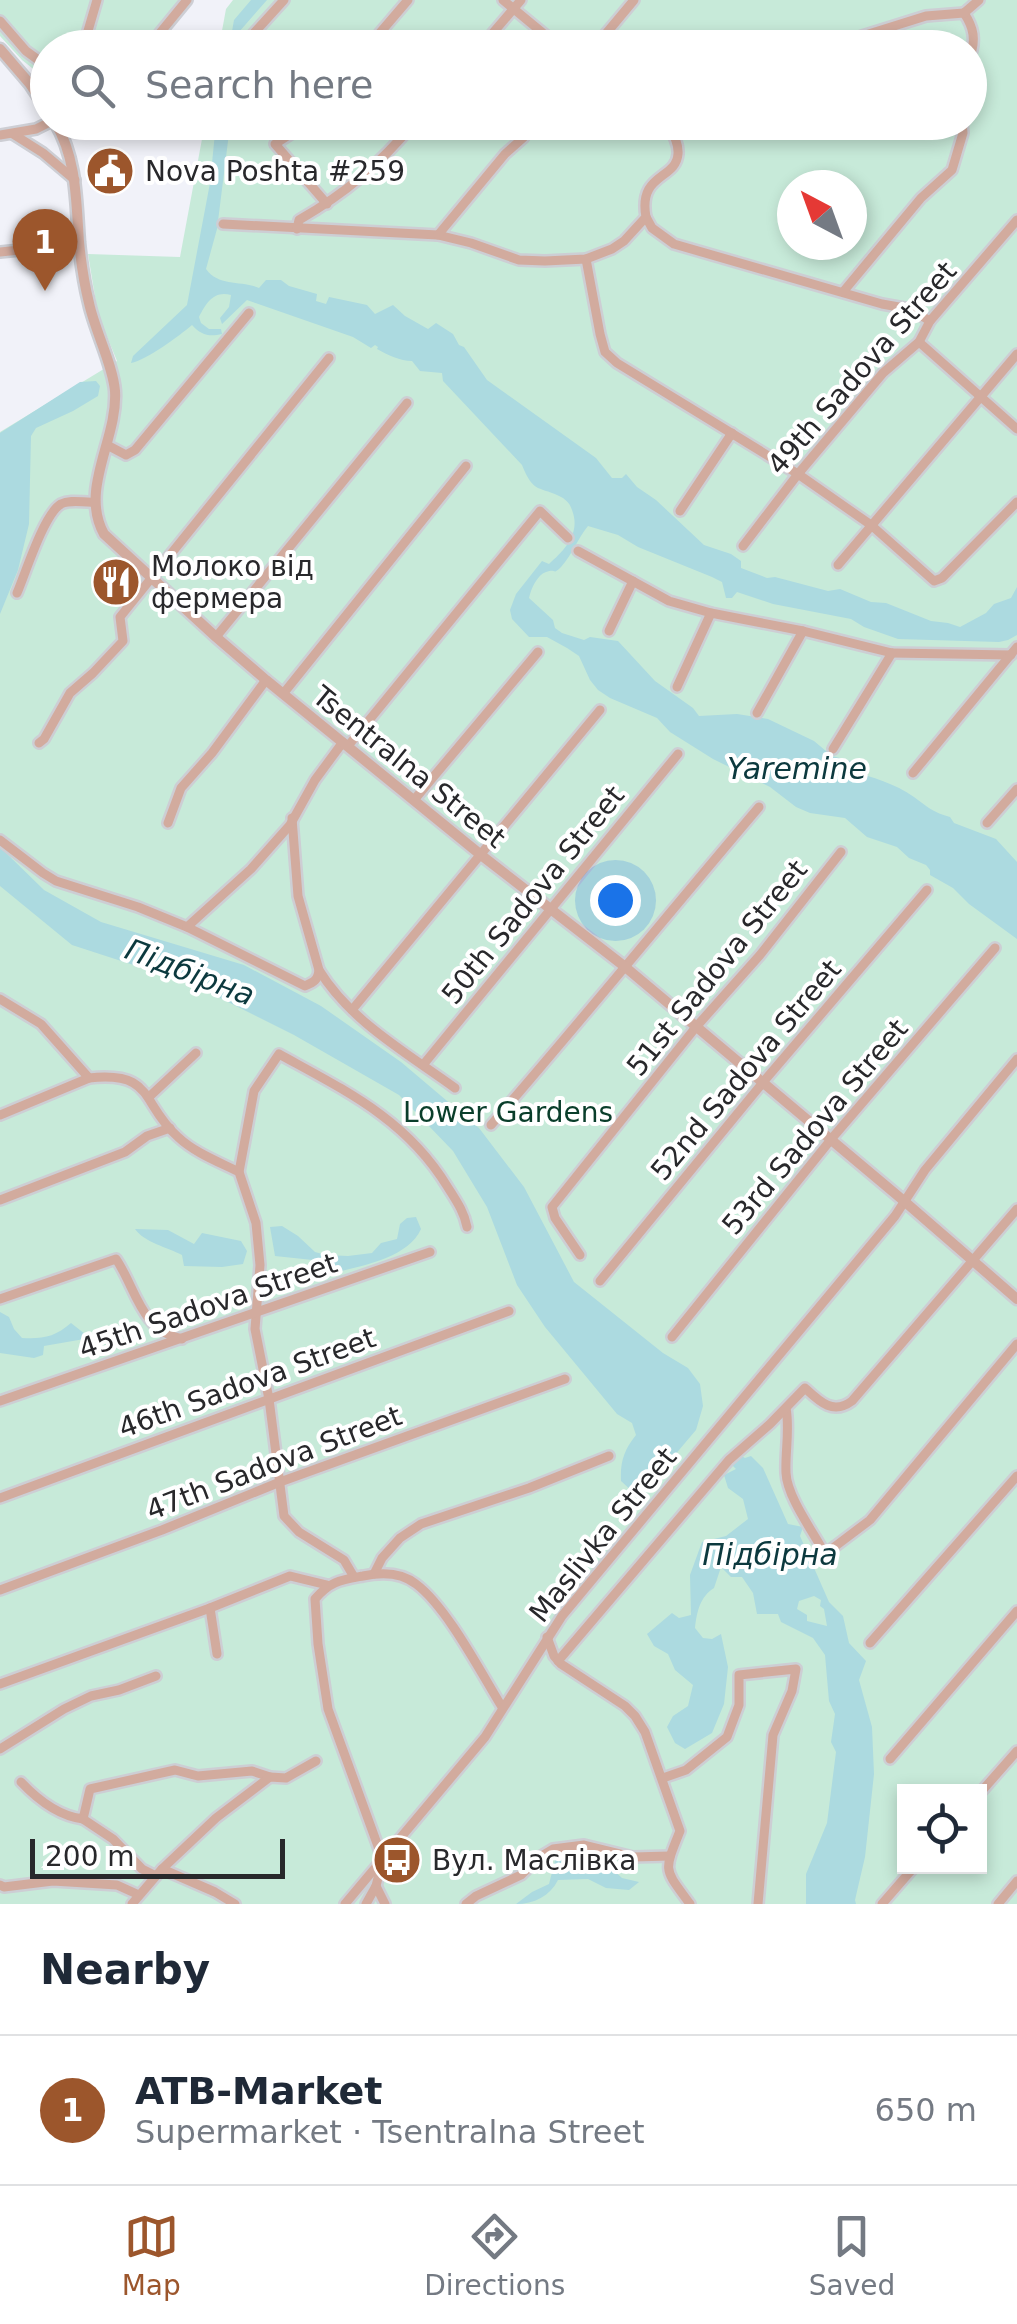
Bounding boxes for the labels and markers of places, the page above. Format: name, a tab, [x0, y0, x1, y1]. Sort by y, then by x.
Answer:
public building icon: Nova Poshta #259	[84, 145, 136, 197]
place label: Nova Poshta #259	[145, 155, 405, 188]
pin: 1	[12, 208, 78, 291]
place label: Молоко від фермера	[151, 550, 314, 615]
restaurant icon: Молоко від фермера	[90, 556, 142, 608]
bus stop icon: Вул. Маслівка	[371, 1834, 423, 1886]
place label: Вул. Маслівка	[432, 1844, 636, 1877]

